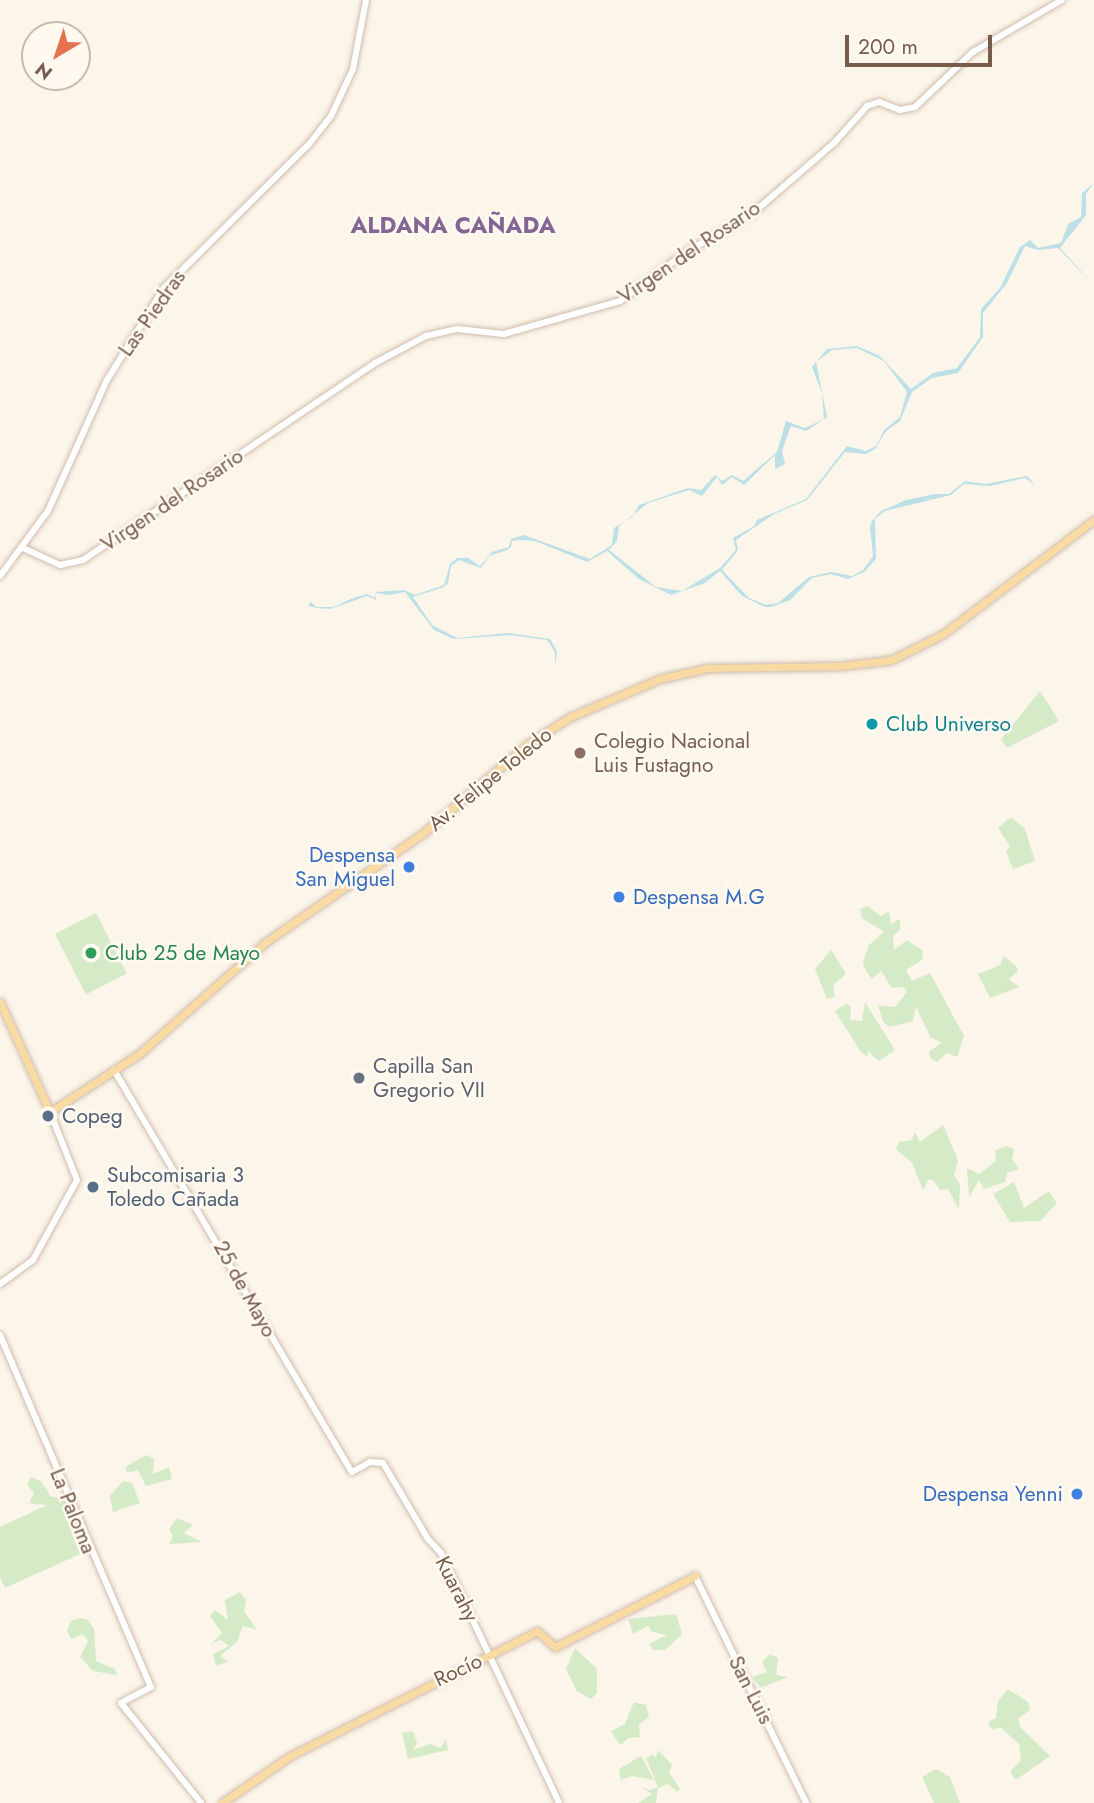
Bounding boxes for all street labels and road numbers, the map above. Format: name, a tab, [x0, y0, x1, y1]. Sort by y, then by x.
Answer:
street label: Virgen del Rosario	[613, 195, 765, 309]
street label: Las Piedras	[113, 265, 191, 361]
street label: Virgen del Rosario	[96, 443, 248, 557]
street label: Av. Felipe Toledo	[423, 721, 557, 837]
street label: 25 de Mayo	[208, 1236, 282, 1342]
street label: La Paloma	[45, 1465, 101, 1557]
street label: Kuarahy	[430, 1552, 484, 1626]
street label: Rocío	[430, 1648, 486, 1692]
street label: San Luis	[723, 1652, 779, 1728]

